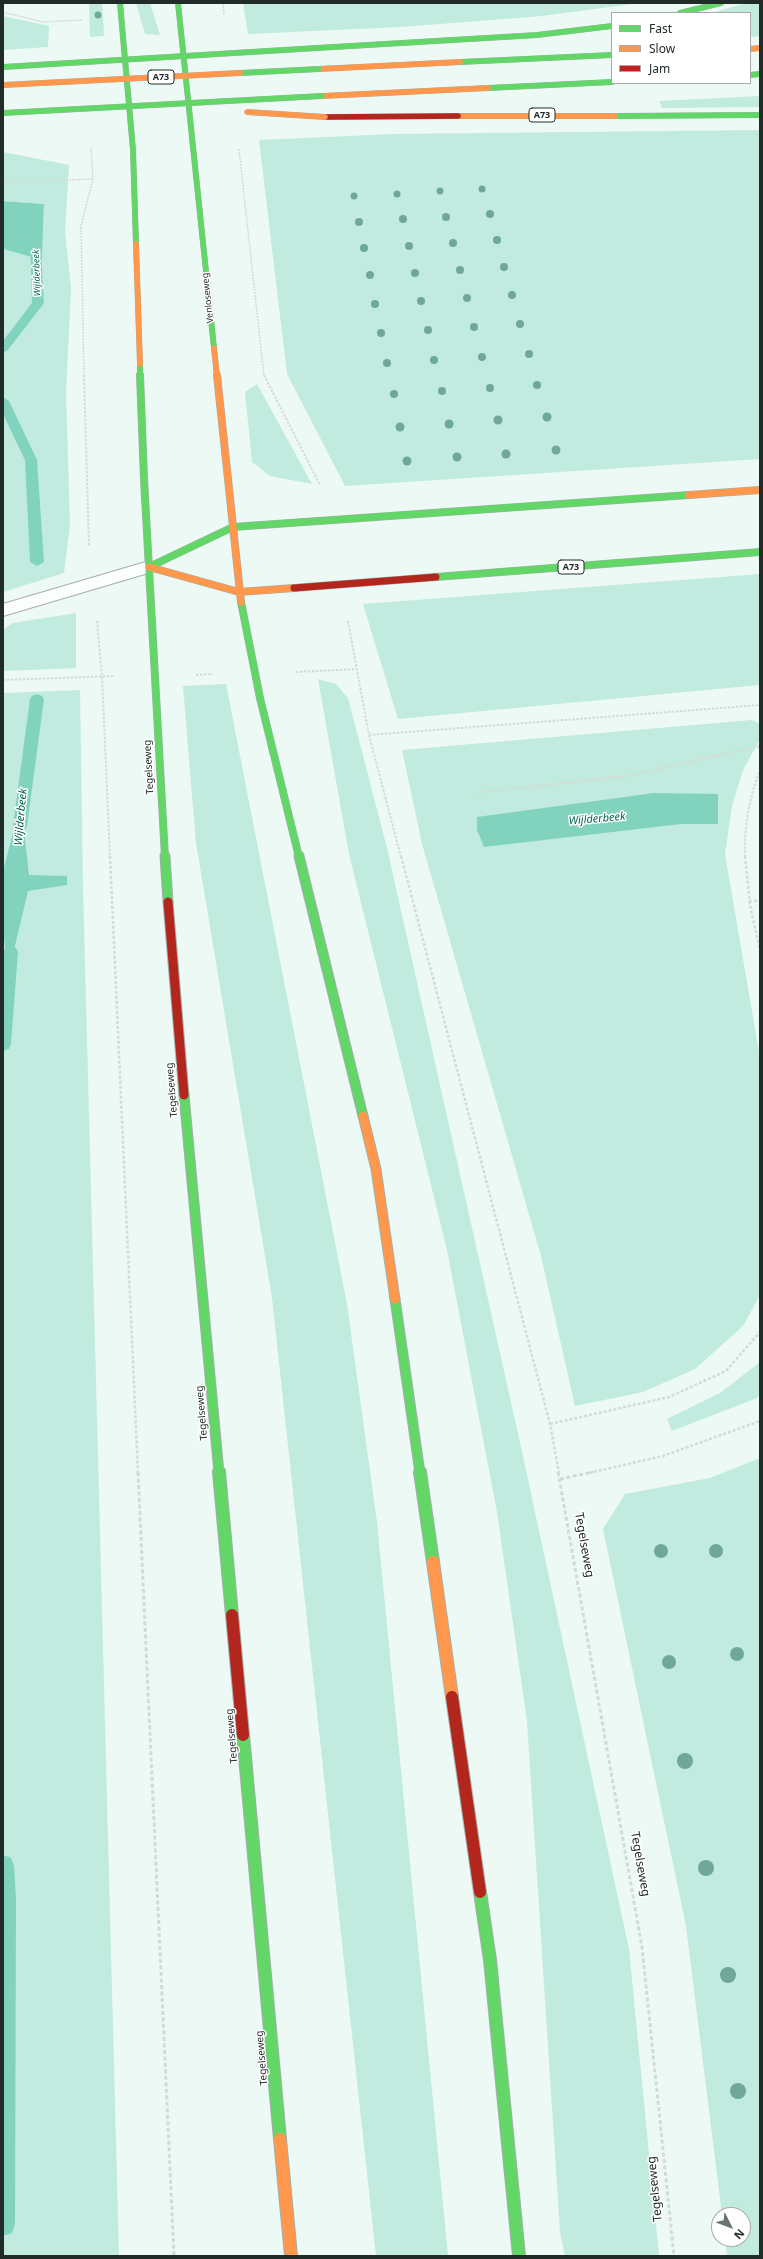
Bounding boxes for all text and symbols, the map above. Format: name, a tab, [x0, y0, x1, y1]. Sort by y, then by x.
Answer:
legend	[611, 12, 751, 84]
text: Fast	[649, 20, 672, 37]
text: Slow	[649, 40, 675, 57]
text: Jam	[649, 60, 670, 77]
road number: A73	[148, 70, 174, 84]
road number: A73	[529, 108, 555, 122]
water label: Wijlderbeek	[31, 250, 43, 296]
street label: Venloseweg	[200, 272, 216, 324]
road number: A73	[558, 560, 584, 574]
street label: Tegelseweg	[142, 739, 156, 795]
water label: Wijlderbeek	[12, 788, 30, 846]
water label: Wijlderbeek	[568, 810, 626, 828]
street label: Tegelseweg	[164, 1062, 180, 1118]
street label: Tegelseweg	[194, 1385, 210, 1441]
street label: Tegelseweg	[571, 1511, 597, 1579]
street label: Tegelseweg	[224, 1708, 240, 1764]
street label: Tegelseweg	[627, 1830, 653, 1898]
street label: Tegelseweg	[254, 2030, 270, 2086]
street label: Tegelseweg	[644, 2156, 666, 2222]
north arrow	[711, 2207, 751, 2247]
text: N	[731, 2226, 748, 2243]

